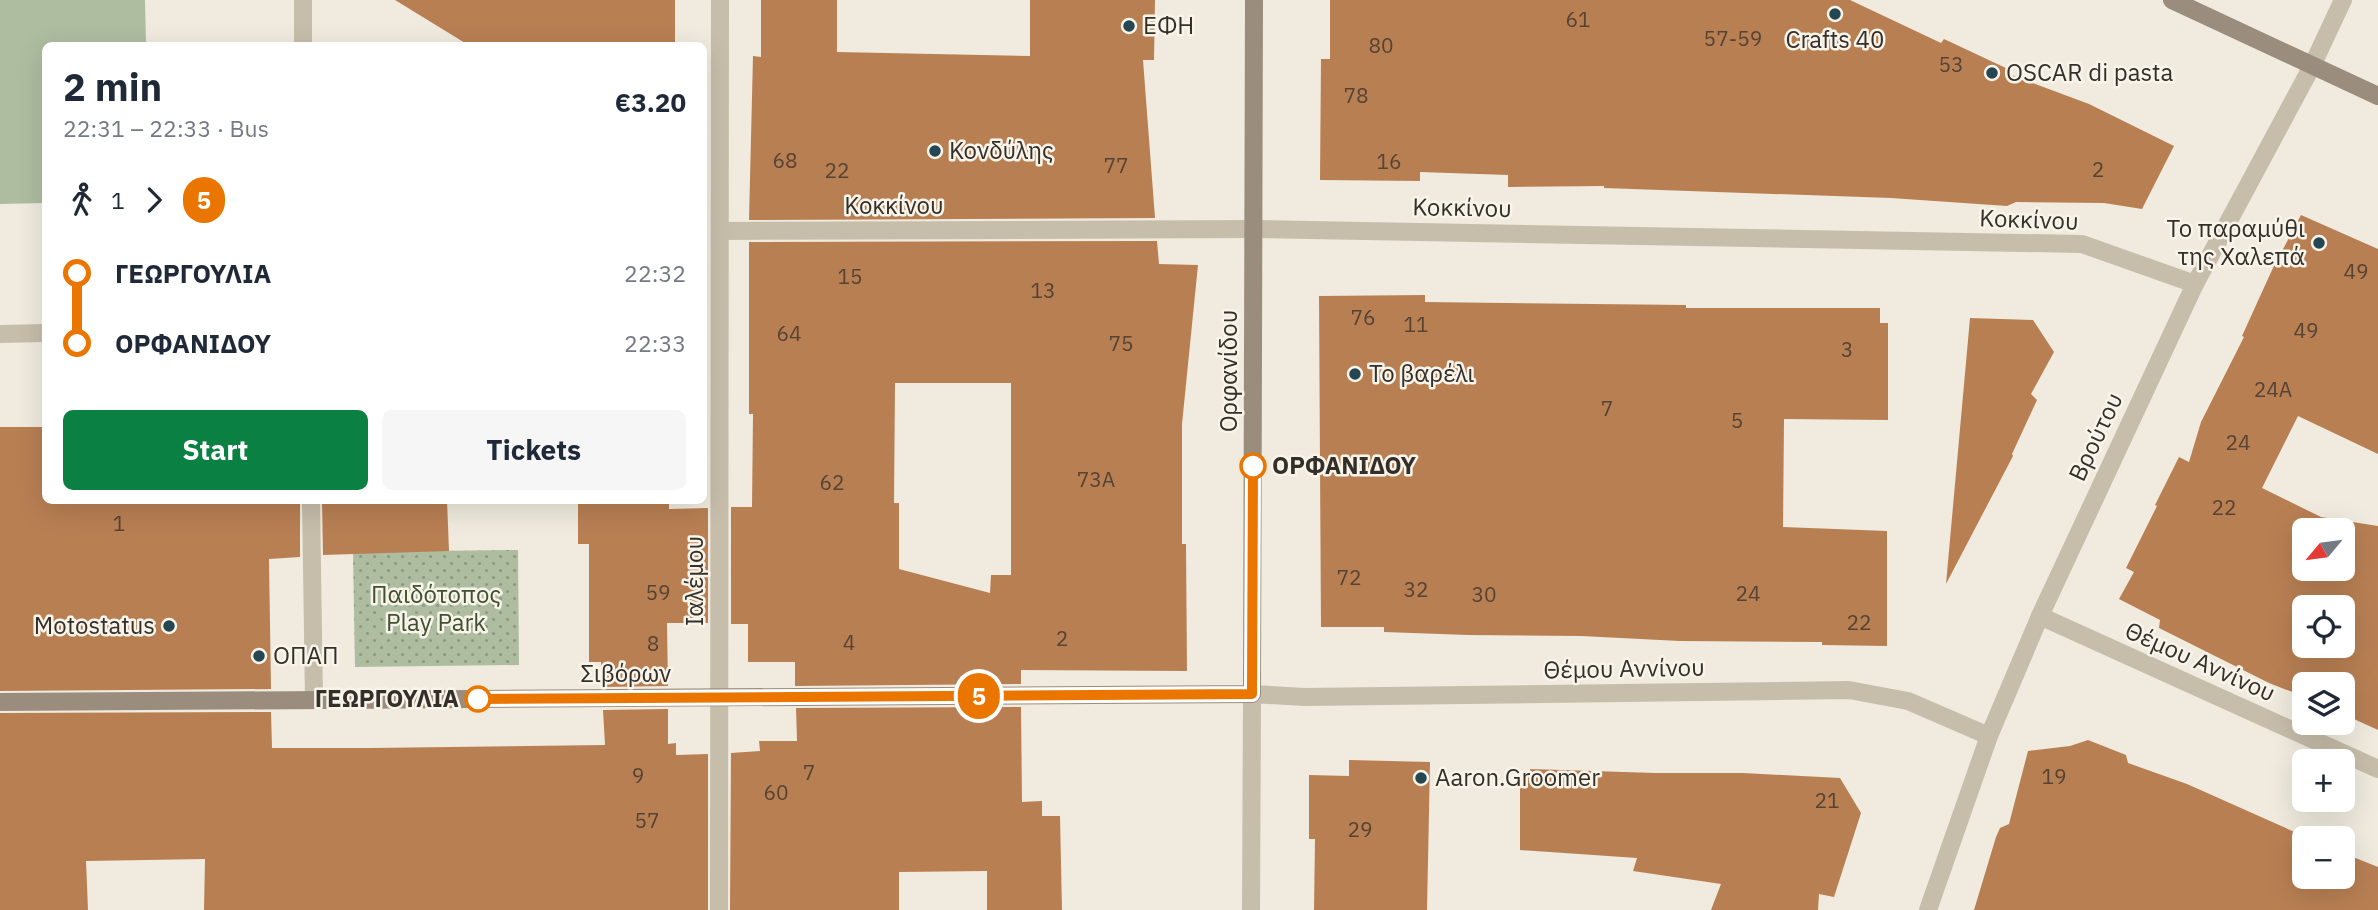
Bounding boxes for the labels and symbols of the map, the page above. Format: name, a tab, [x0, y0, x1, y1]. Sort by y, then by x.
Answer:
house number: 61	[1565, 5, 1591, 33]
marker: Crafts 40	[1827, 6, 1843, 22]
place label: ΕΦΗ	[1143, 9, 1194, 41]
marker: ΕΦΗ	[1121, 18, 1137, 34]
place label: Crafts 40	[1786, 23, 1884, 55]
house number: 57-59	[1704, 24, 1762, 52]
house number: 80	[1368, 31, 1394, 59]
house number: 53	[1938, 50, 1964, 78]
place label: OSCAR di pasta	[2006, 56, 2174, 88]
marker: OSCAR di pasta	[1984, 65, 2000, 81]
house number: 78	[1343, 81, 1369, 109]
place label: Κονδύλης	[949, 134, 1054, 166]
marker: Κονδύλης	[927, 143, 943, 159]
house number: 68	[772, 146, 798, 174]
house number: 16	[1376, 147, 1402, 175]
house number: 77	[1103, 151, 1129, 179]
house number: 2	[2092, 155, 2104, 183]
house number: 22	[824, 156, 850, 184]
street label: Κοκκίνου	[844, 189, 944, 221]
street label: Κοκκίνου	[1412, 190, 1512, 224]
street label: Κοκκίνου	[1979, 201, 2079, 237]
place label: Το παραμύθι της Χαλεπά	[2167, 212, 2305, 272]
marker: Το παραμύθι της Χαλεπά	[2311, 235, 2327, 251]
house number: 49	[2343, 257, 2369, 285]
house number: 15	[837, 262, 863, 290]
house number: 13	[1030, 276, 1056, 304]
house number: 76	[1350, 303, 1376, 331]
street label: Ορφανίδου	[1212, 310, 1244, 432]
house number: 11	[1403, 310, 1429, 338]
house number: 49	[2293, 316, 2319, 344]
house number: 64	[776, 319, 802, 347]
house number: 75	[1108, 329, 1134, 357]
house number: 3	[1841, 335, 1853, 363]
place label: Το βαρέλι	[1369, 357, 1474, 389]
marker: Το βαρέλι	[1347, 366, 1363, 382]
house number: 24Α	[2254, 375, 2292, 403]
street label: Βρούτου	[2061, 387, 2129, 486]
house number: 7	[1601, 394, 1613, 422]
house number: 5	[1731, 406, 1743, 434]
house number: 24	[2225, 428, 2251, 456]
place label: ΟΡΦΑΝΙΔΟΥ	[1272, 449, 1416, 481]
marker: ΟΡΦΑΝΙΔΟΥ	[1240, 453, 1266, 479]
house number: 73Α	[1077, 465, 1115, 493]
house number: 62	[819, 468, 845, 496]
house number: 22	[2211, 493, 2237, 521]
house number: 1	[113, 509, 125, 537]
north arrow	[2292, 518, 2356, 581]
street label: Ιαλέμου	[678, 536, 710, 626]
house number: 72	[1336, 563, 1362, 591]
house number: 32	[1403, 575, 1429, 603]
park label: Παιδότοπος Play Park	[371, 578, 501, 638]
house number: 59	[645, 578, 671, 606]
house number: 24	[1735, 579, 1761, 607]
house number: 30	[1471, 580, 1497, 608]
house number: 22	[1846, 608, 1872, 636]
place label: Motostatus	[34, 609, 155, 641]
street label: Θέμου Αννίνου	[2120, 614, 2281, 709]
marker: Motostatus	[161, 618, 177, 634]
house number: 2	[1056, 624, 1068, 652]
house number: 4	[843, 628, 855, 656]
house number: 8	[647, 629, 659, 657]
place label: ΟΠΑΠ	[273, 639, 339, 671]
marker: ΟΠΑΠ	[251, 648, 267, 664]
street label: Θέμου Αννίνου	[1543, 651, 1705, 685]
street label: Σιβόρων	[581, 657, 671, 689]
line badge: 5	[956, 673, 1002, 719]
place label: ΓΕΩΡΓΟΥΛΙΑ	[315, 682, 459, 714]
marker: ΓΕΩΡΓΟΥΛΙΑ	[465, 686, 491, 712]
house number: 7	[803, 758, 815, 786]
house number: 9	[632, 761, 644, 789]
place label: Aaron.Groomer	[1435, 761, 1600, 793]
house number: 19	[2041, 762, 2067, 790]
marker: Aaron.Groomer	[1413, 770, 1429, 786]
house number: 60	[763, 778, 789, 806]
house number: 21	[1814, 786, 1840, 814]
house number: 57	[634, 806, 660, 834]
house number: 29	[1347, 815, 1373, 843]

